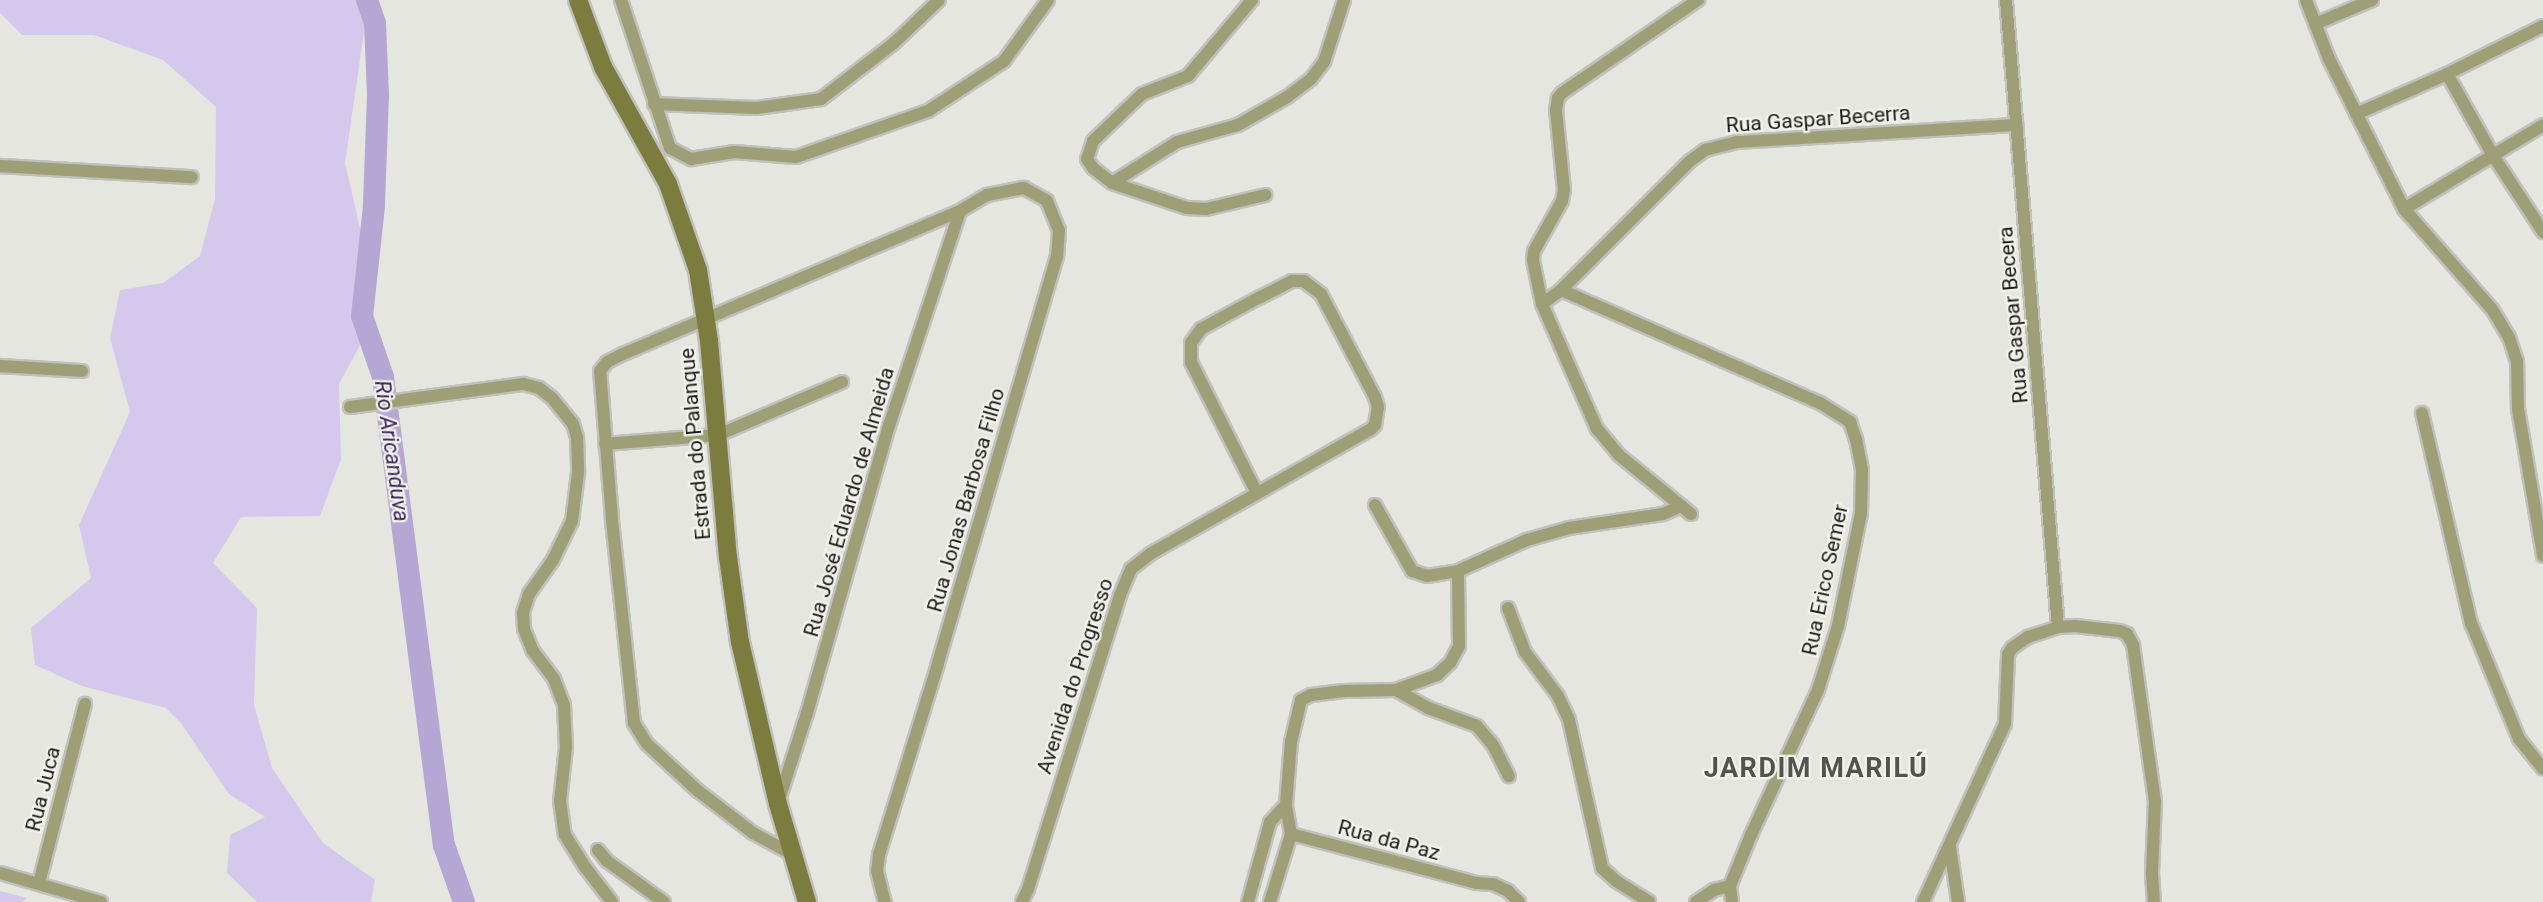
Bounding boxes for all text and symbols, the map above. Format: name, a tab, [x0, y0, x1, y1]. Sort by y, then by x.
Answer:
street label: Rua Gaspar Becerra	[1725, 100, 1911, 138]
street label: Rua Gaspar Becera	[1993, 225, 2033, 405]
street label: Estrada do Palanque	[674, 347, 716, 541]
street label: Rua José Eduardo de Almeida	[798, 364, 900, 640]
water label: Rio Aricanduva	[369, 379, 415, 523]
street label: Rua Jonas Barbosa Filho	[922, 385, 1010, 615]
street label: Rua Erico Semer	[1797, 502, 1853, 658]
street label: Avenida do Progresso	[1031, 575, 1119, 777]
street label: Rua Juca	[20, 744, 66, 834]
district label: JARDIM MARILÚ	[1704, 753, 1928, 785]
street label: Rua da Paz	[1335, 814, 1443, 866]

